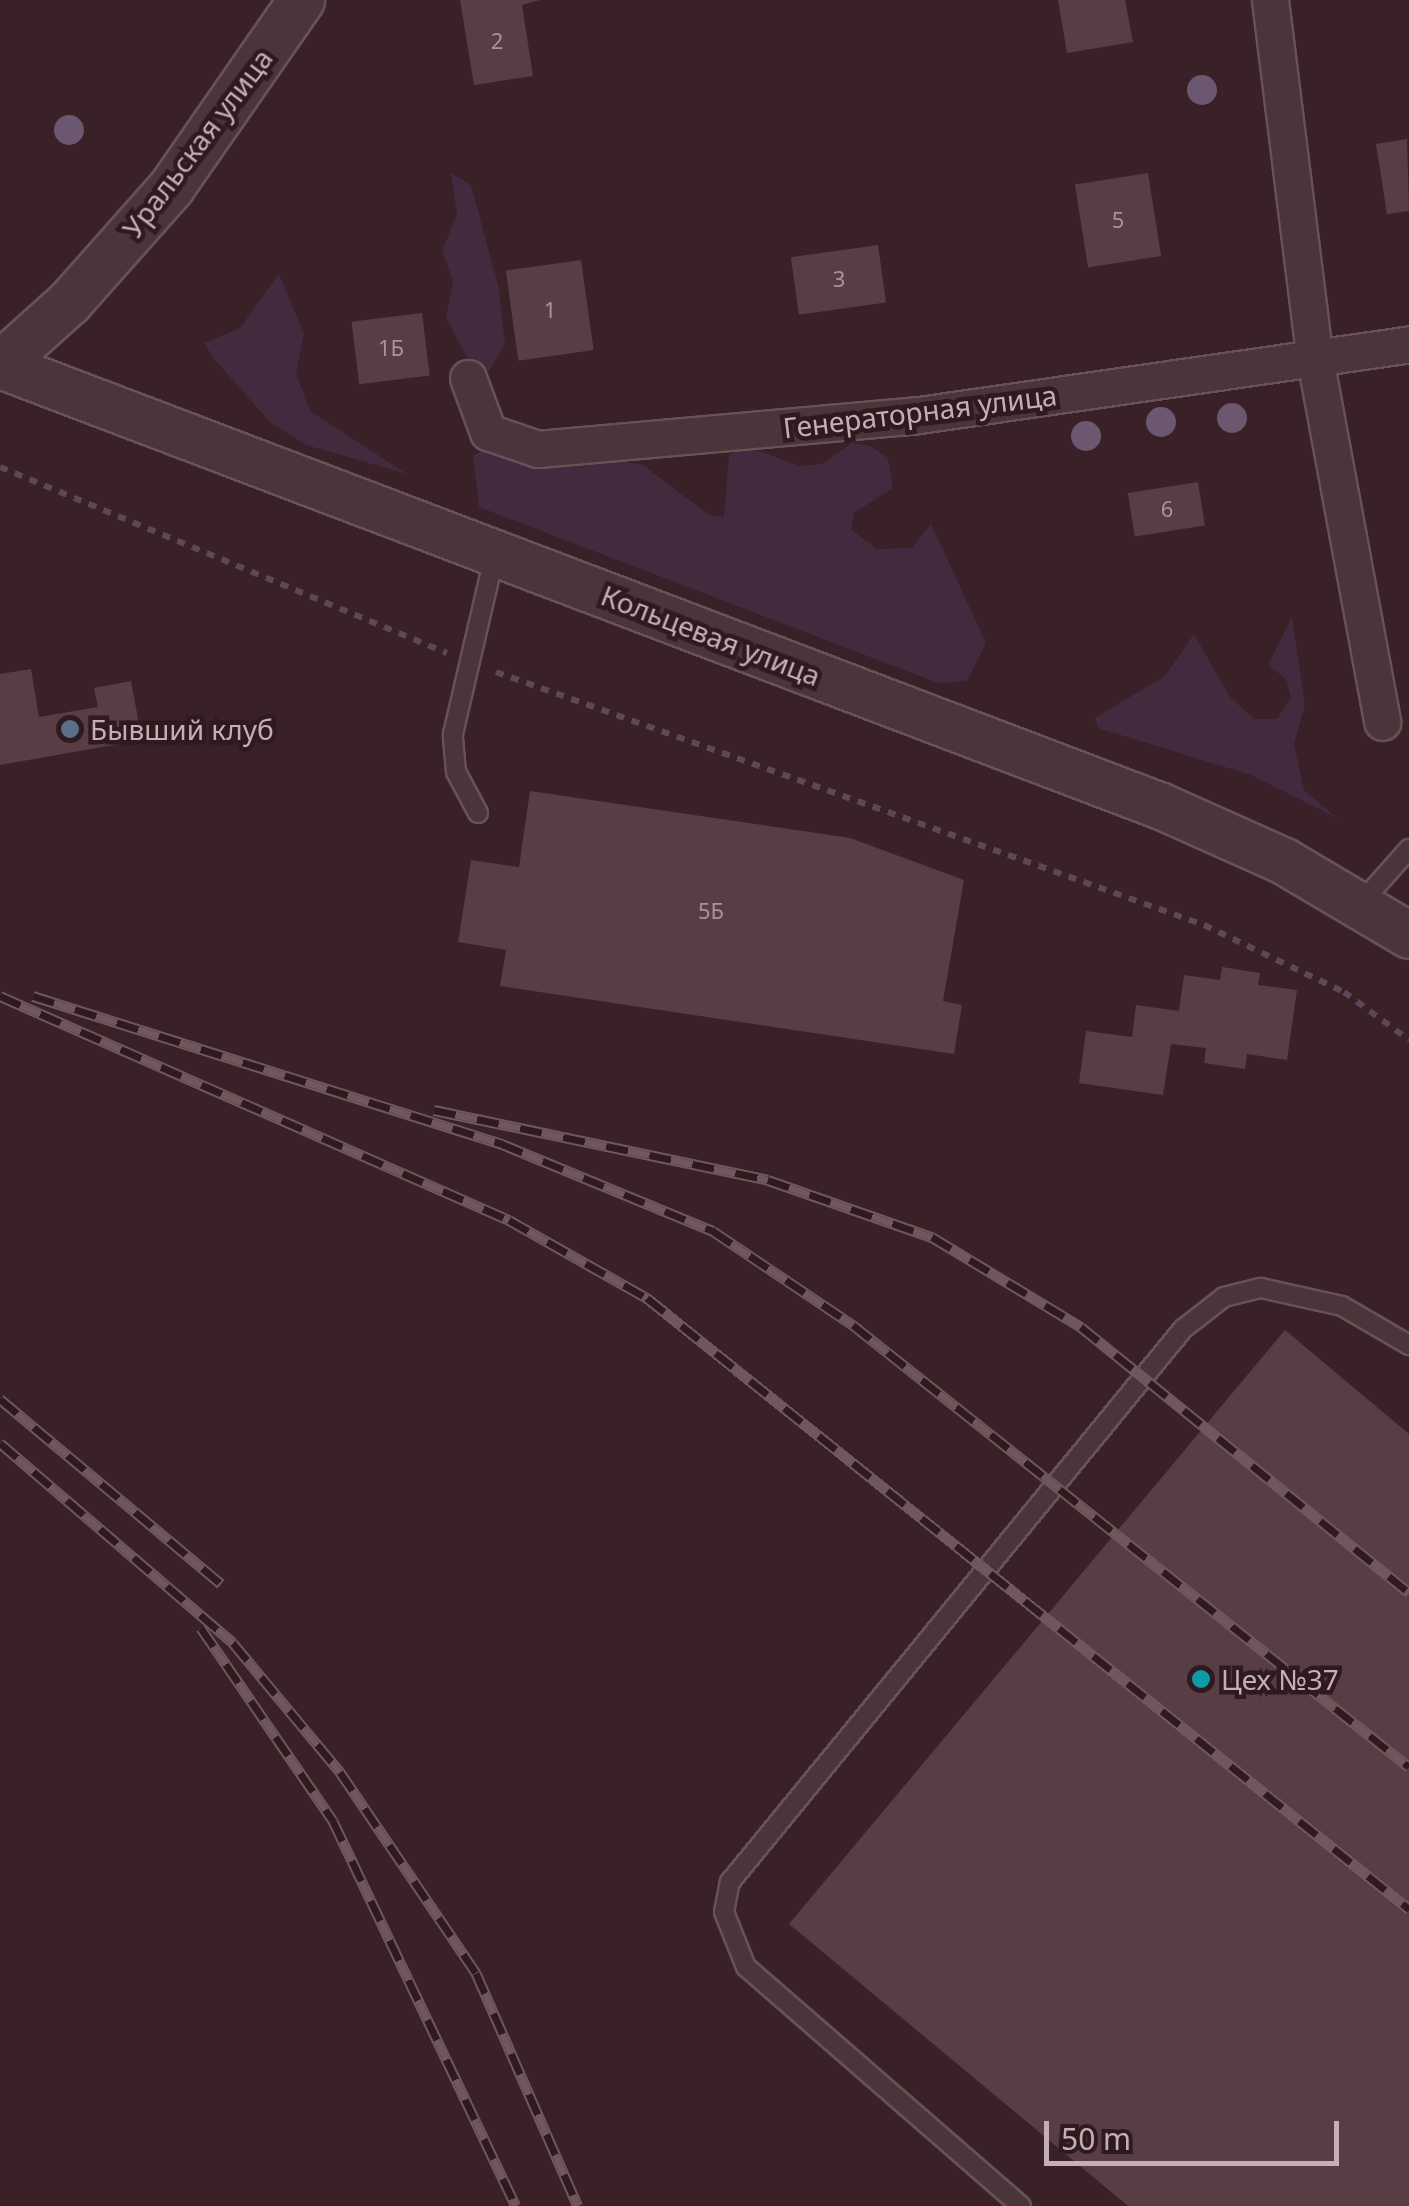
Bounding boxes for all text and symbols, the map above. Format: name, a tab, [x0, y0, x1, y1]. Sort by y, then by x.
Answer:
house number: 2	[491, 28, 503, 54]
street label: Уральская улица	[115, 42, 279, 244]
house number: 5	[1112, 207, 1124, 233]
house number: 3	[833, 266, 845, 292]
house number: 1	[544, 297, 556, 323]
house number: 1Б	[378, 335, 404, 361]
street label: Генераторная улица	[781, 378, 1059, 444]
house number: 6	[1161, 496, 1173, 522]
street label: Кольцевая улица	[597, 578, 825, 692]
place label: Бывший клуб	[90, 712, 274, 746]
marker: Бывший клуб	[59, 718, 81, 740]
house number: 5Б	[698, 898, 724, 924]
place label: Цех №37	[1221, 1662, 1339, 1696]
marker: Цех №37	[1190, 1668, 1212, 1690]
scale bar	[1049, 2101, 1344, 2163]
text: 50 m	[1061, 2118, 1131, 2159]

